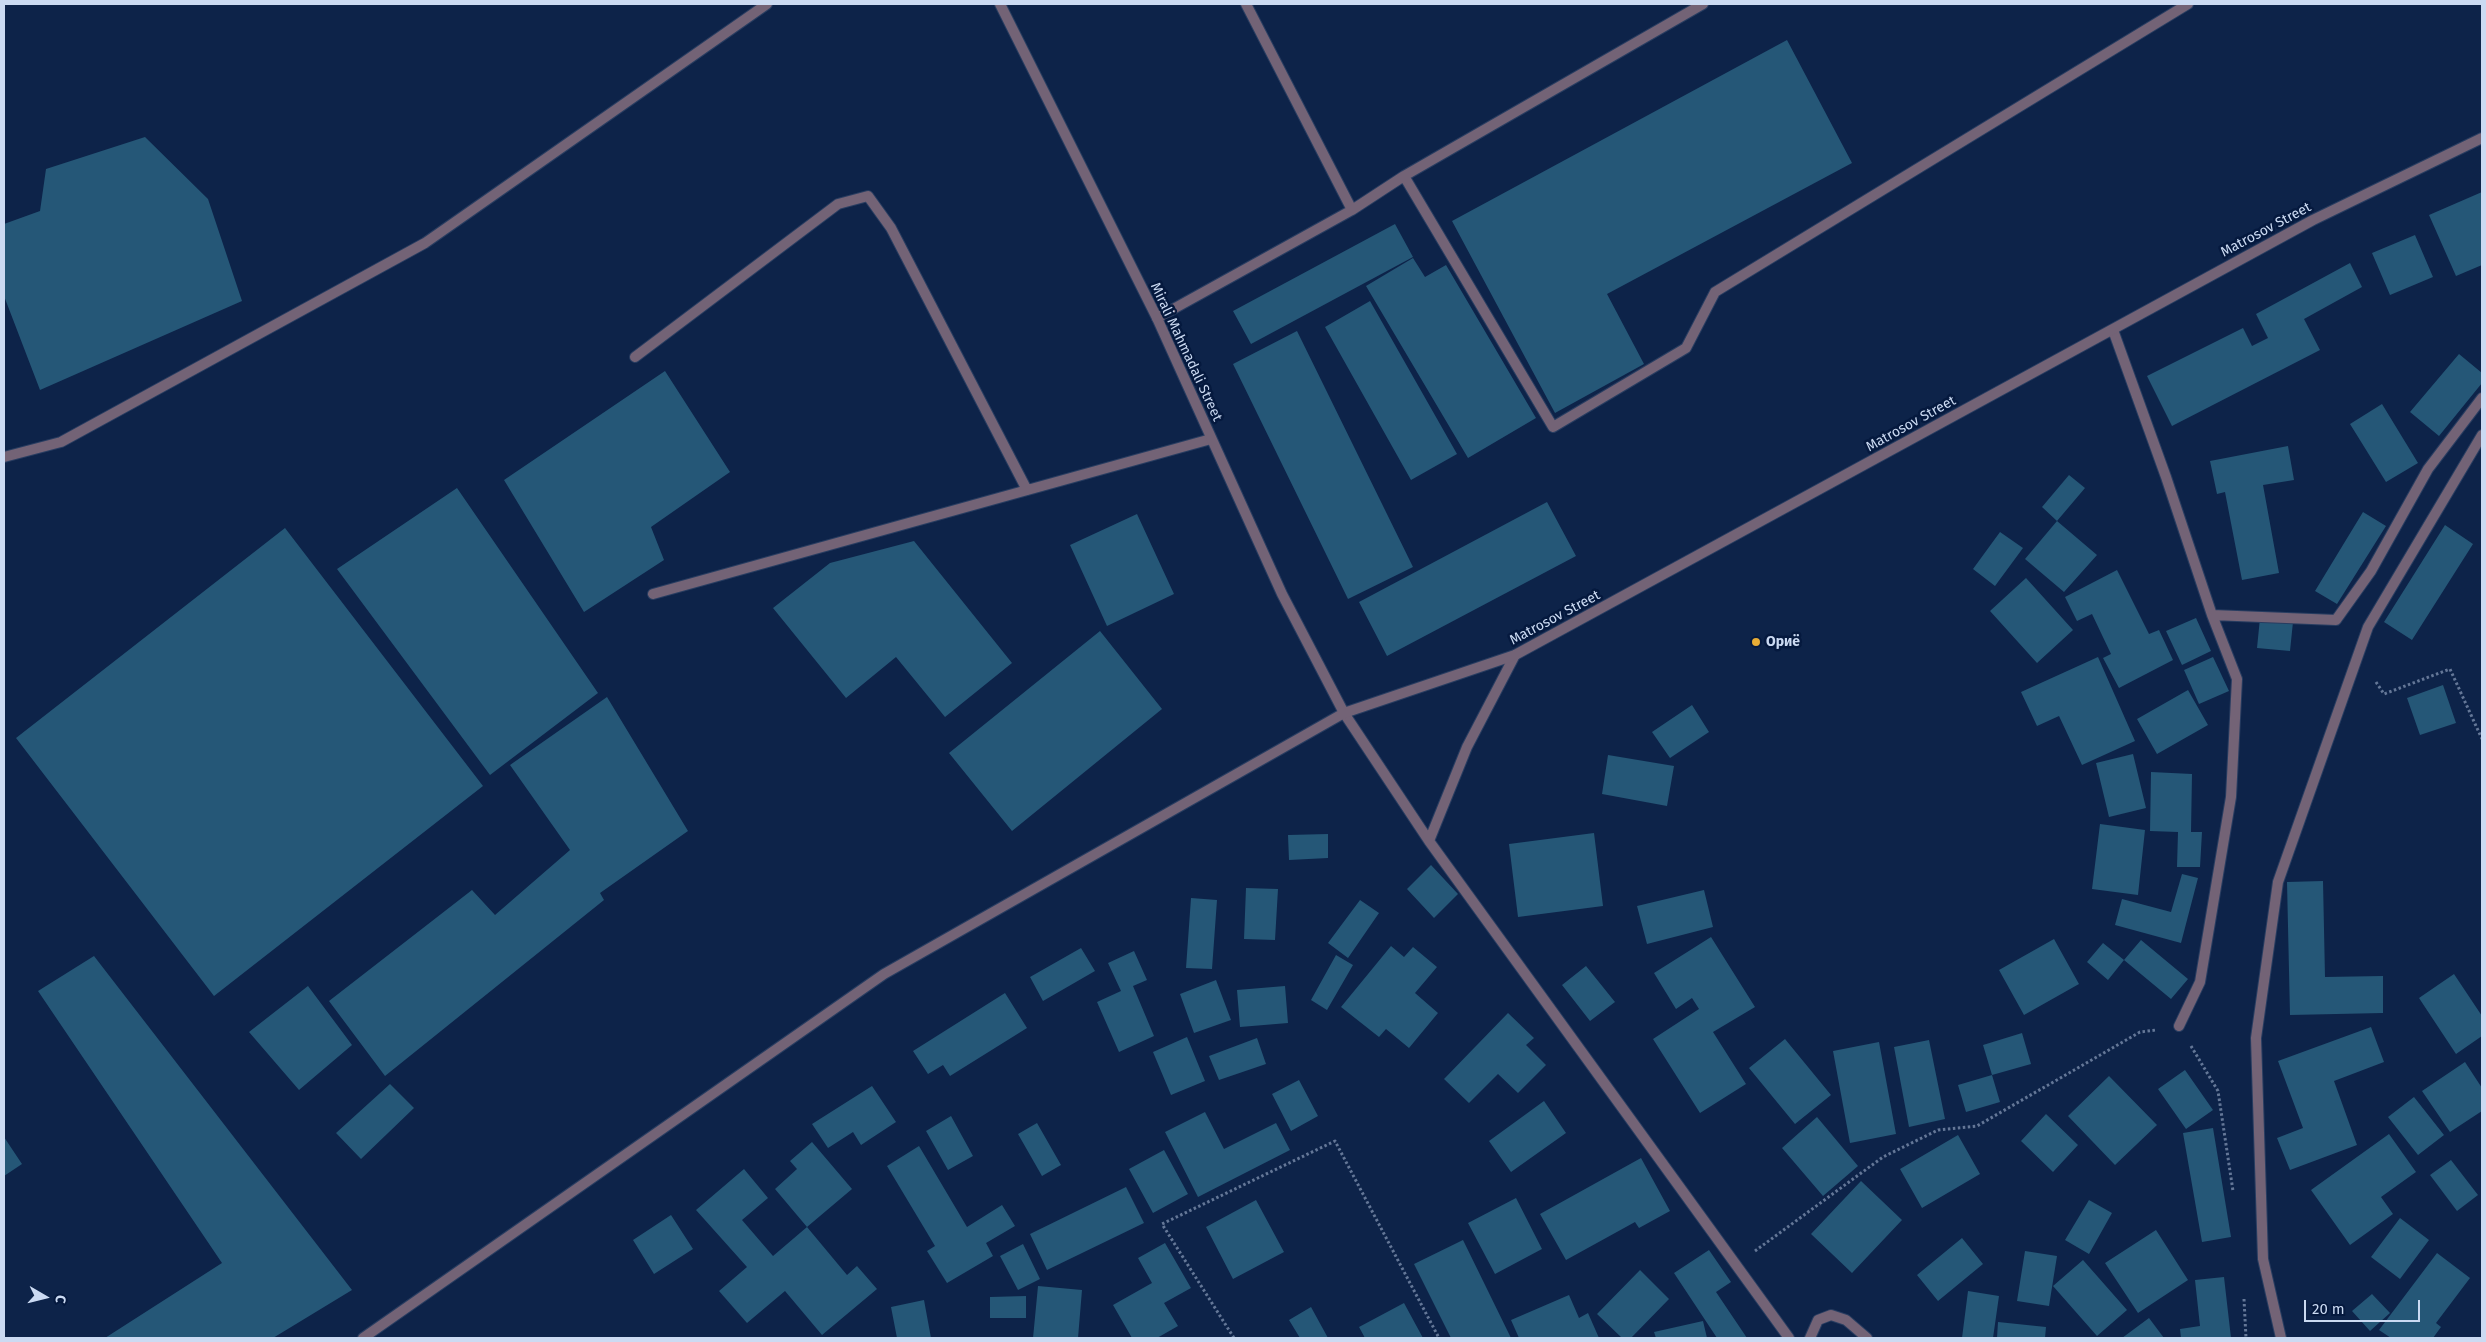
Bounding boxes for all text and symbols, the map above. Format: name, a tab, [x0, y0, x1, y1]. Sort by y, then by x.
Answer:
street label: Matrosov Street	[2218, 199, 2314, 261]
street label: Mirali Mahmadali Street	[1146, 280, 1226, 424]
street label: Matrosov Street	[1863, 392, 1959, 456]
street label: Matrosov Street	[1507, 587, 1603, 649]
place label: Ориё	[1766, 634, 1800, 650]
marker: Ориё	[1750, 636, 1762, 648]
north arrow	[20, 1272, 70, 1322]
scale bar	[2306, 1290, 2422, 1322]
text: С	[51, 1294, 69, 1304]
text: 20 m	[2312, 1300, 2345, 1318]

